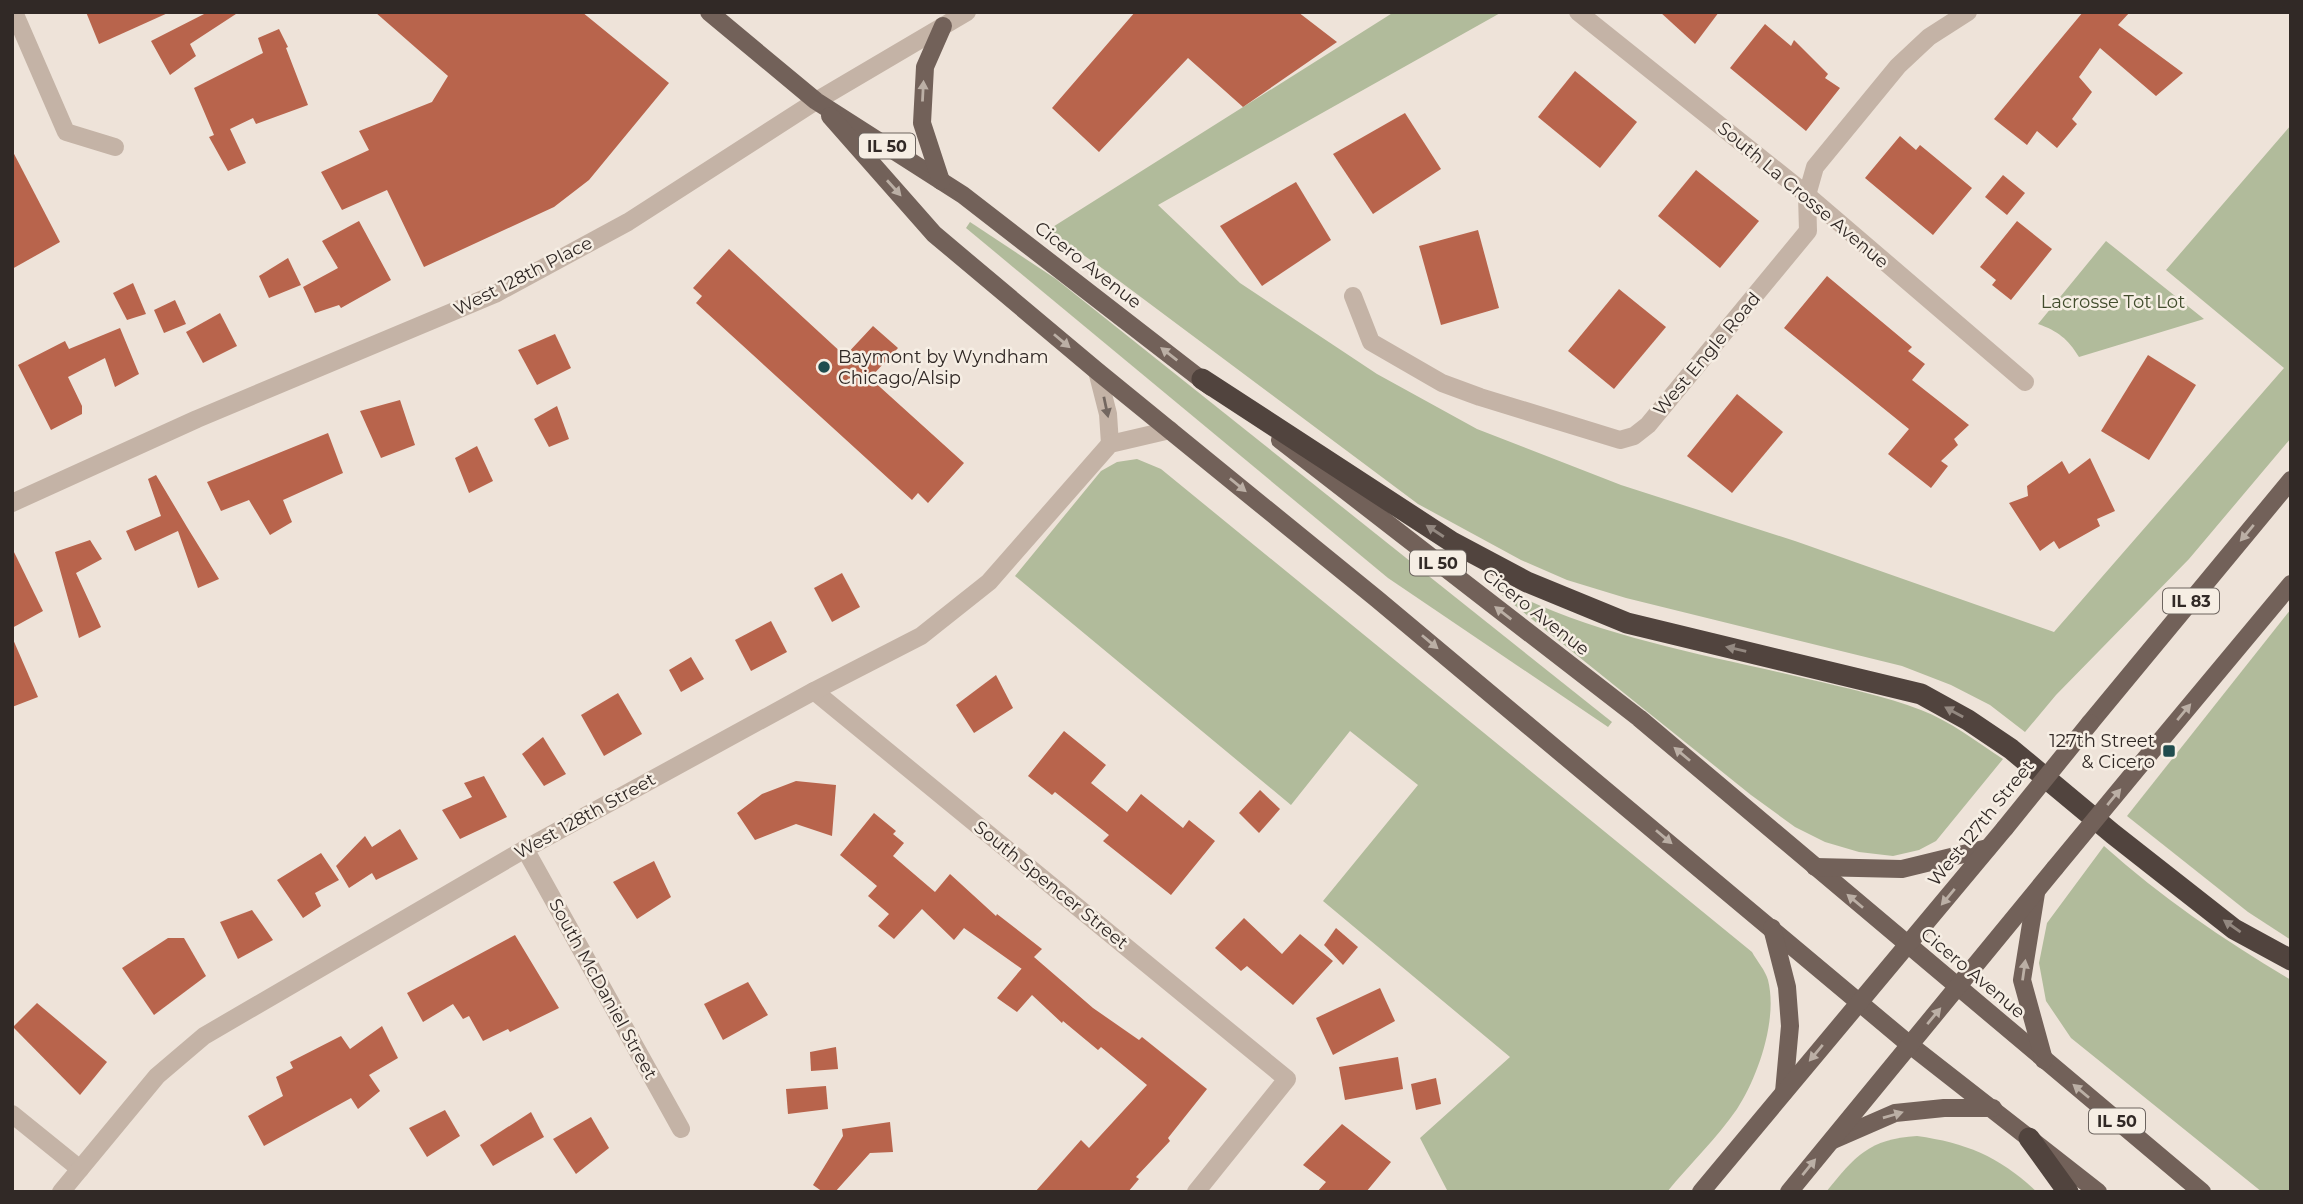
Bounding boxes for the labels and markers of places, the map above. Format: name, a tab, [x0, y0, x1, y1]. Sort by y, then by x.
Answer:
place label: Baymont by Wyndham Chicago/Alsip	[838, 346, 1049, 389]
marker: Baymont by Wyndham Chicago/Alsip	[816, 359, 832, 375]
place label: 127th Street & Cicero	[2049, 730, 2155, 773]
marker: 127th Street & Cicero	[2161, 743, 2177, 759]

